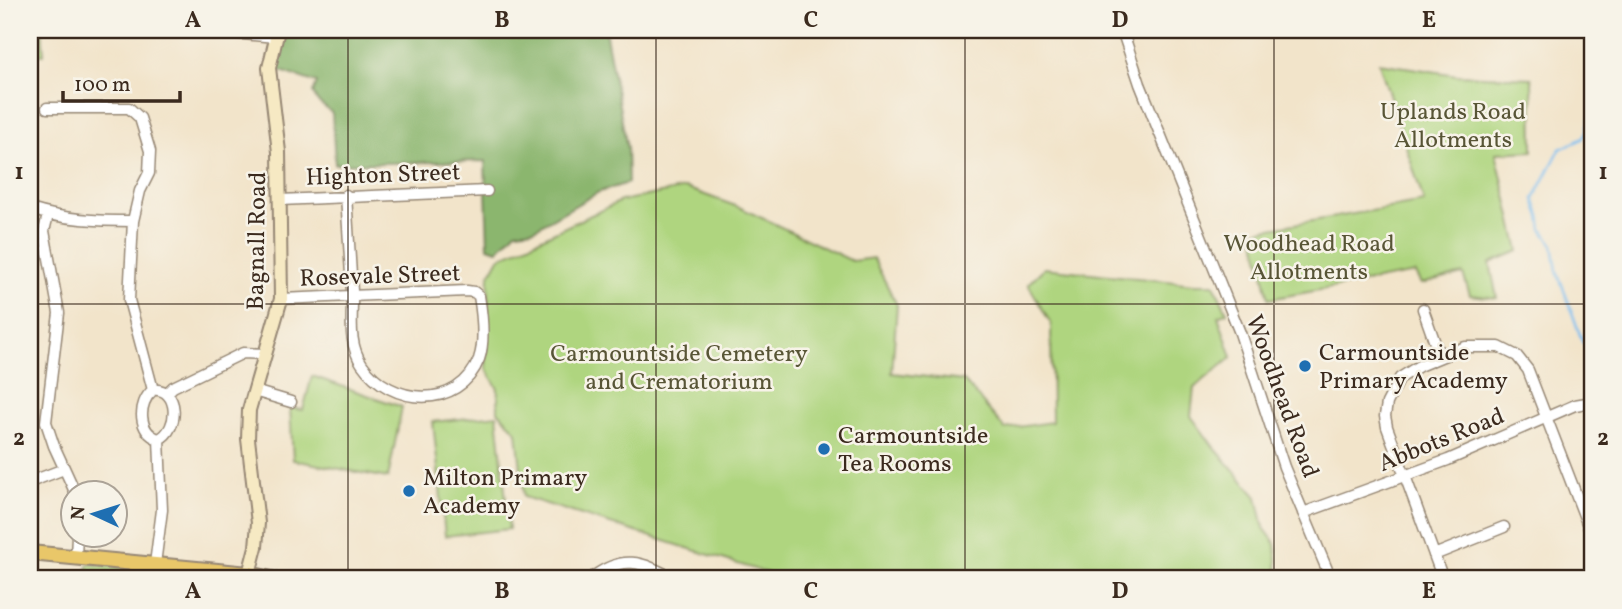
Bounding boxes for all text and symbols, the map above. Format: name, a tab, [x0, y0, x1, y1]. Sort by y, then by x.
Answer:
text: A	[185, 5, 201, 37]
text: B	[494, 5, 510, 37]
text: C	[804, 5, 818, 37]
text: D	[1112, 5, 1129, 37]
text: E	[1422, 5, 1436, 37]
scale bar	[63, 60, 180, 104]
text: 100 m	[74, 71, 131, 100]
park label: Uplands Road Allotments	[1380, 96, 1526, 158]
street label: Highton Street	[305, 156, 461, 196]
text: 1	[14, 157, 24, 189]
text: 1	[1598, 157, 1608, 189]
street label: Bagnall Road	[240, 171, 276, 311]
park label: Woodhead Road Allotments	[1223, 228, 1395, 290]
street label: Rosevale Street	[299, 257, 461, 297]
street label: Woodhead Road	[1236, 310, 1326, 483]
place label: Carmountside Primary Academy	[1319, 337, 1508, 399]
park label: Carmountside Cemetery and Crematorium	[550, 338, 808, 400]
marker: Carmountside Primary Academy	[1297, 358, 1313, 374]
street label: Abbots Road	[1374, 400, 1510, 482]
place label: Carmountside Tea Rooms	[838, 420, 988, 482]
text: 2	[13, 423, 25, 455]
text: 2	[1597, 423, 1609, 455]
marker: Carmountside Tea Rooms	[816, 441, 832, 457]
place label: Milton Primary Academy	[423, 462, 587, 524]
north arrow	[60, 480, 130, 550]
marker: Milton Primary Academy	[401, 483, 417, 499]
text: N	[66, 505, 93, 521]
text: A	[185, 576, 201, 608]
text: B	[494, 576, 510, 608]
text: C	[804, 576, 818, 608]
text: D	[1112, 576, 1129, 608]
text: E	[1422, 576, 1436, 608]

